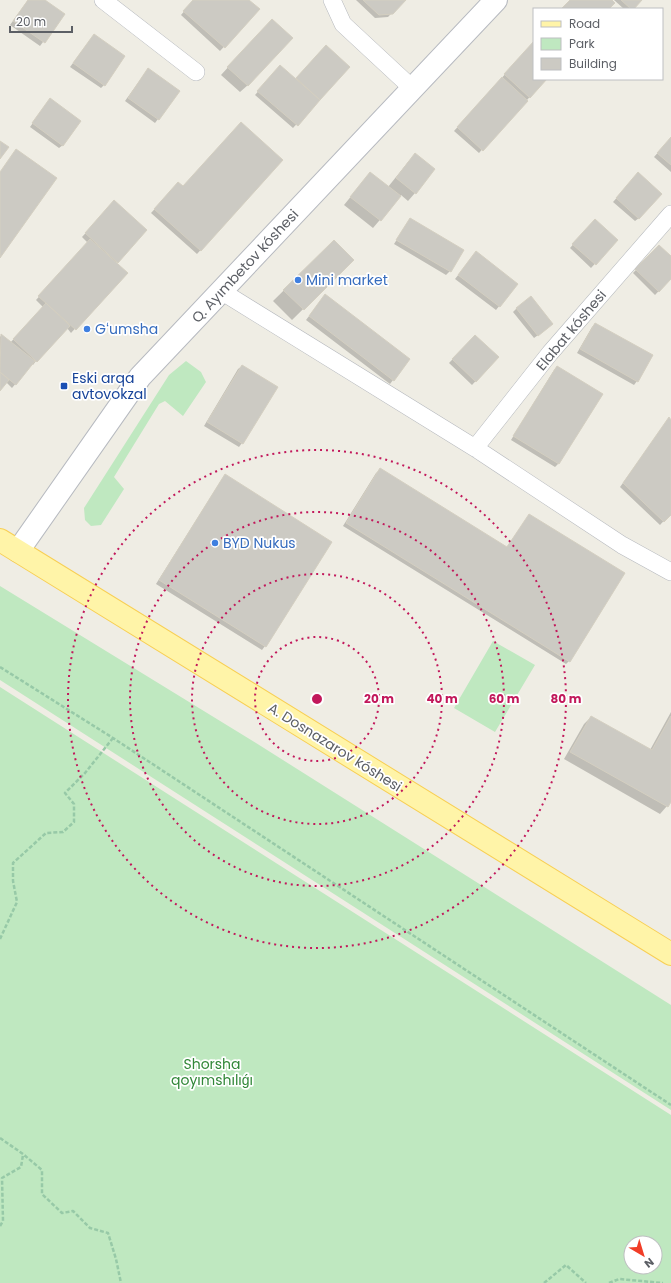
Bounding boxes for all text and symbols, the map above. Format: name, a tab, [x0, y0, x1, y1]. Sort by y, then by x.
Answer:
scale bar	[10, 8, 72, 34]
legend	[533, 8, 663, 80]
text: 20 m	[16, 13, 46, 30]
text: Road	[569, 15, 600, 32]
text: Park	[569, 35, 596, 52]
text: Building	[569, 55, 617, 72]
street label: Q. Ayımbetov kóshesi	[187, 205, 303, 327]
place label: Mini market	[306, 270, 388, 290]
marker: Mini market	[293, 275, 303, 285]
street label: Elabat kóshesi	[531, 285, 611, 375]
place label: Gʻumsha	[95, 319, 158, 339]
marker: Gʻumsha	[82, 324, 92, 334]
place label: Eski arqa avtovokzal	[72, 368, 147, 404]
marker: Eski arqa avtovokzal	[59, 381, 69, 391]
place label: BYD Nukus	[223, 533, 296, 553]
marker: BYD Nukus	[210, 538, 220, 548]
text: 20 m	[364, 690, 394, 707]
text: 40 m	[426, 690, 458, 707]
text: 60 m	[489, 690, 520, 707]
text: 80 m	[551, 690, 582, 707]
centre of rings	[310, 692, 324, 706]
street label: A. Dosnazarov kóshesi	[264, 698, 406, 796]
park label: Shorsha qoyımshılıǵı	[171, 1054, 253, 1090]
north arrow	[623, 1235, 663, 1275]
text: N	[641, 1254, 657, 1272]

